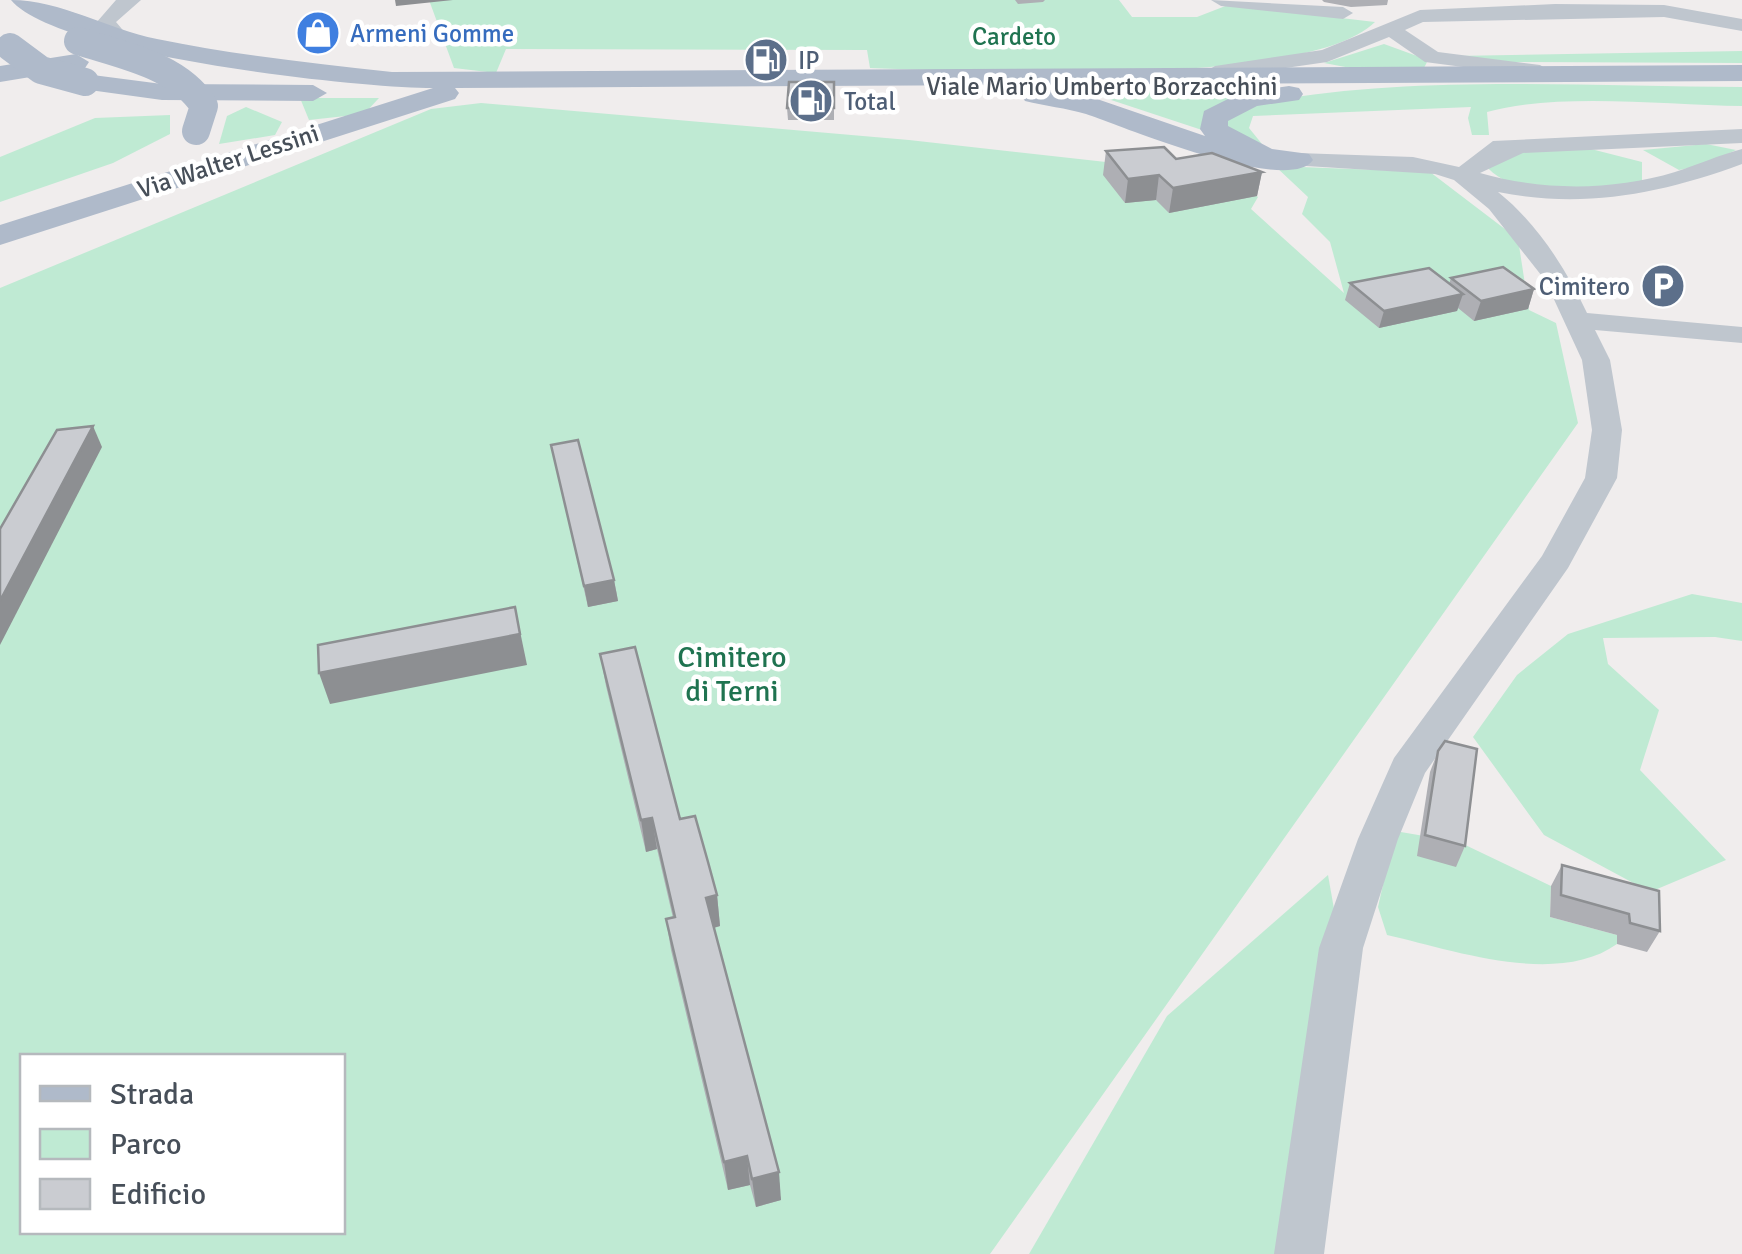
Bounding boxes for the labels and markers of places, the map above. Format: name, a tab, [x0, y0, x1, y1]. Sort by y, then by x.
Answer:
shop icon: Armeni Gomme	[295, 10, 341, 56]
place label: Armeni Gomme	[350, 18, 514, 49]
fuel station icon: IP	[743, 37, 789, 83]
place label: IP	[798, 45, 820, 76]
fuel station icon: Total	[788, 78, 834, 124]
place label: Total	[844, 86, 896, 117]
parking icon: Cimitero	[1640, 263, 1686, 309]
place label: Cimitero	[1539, 271, 1630, 302]

